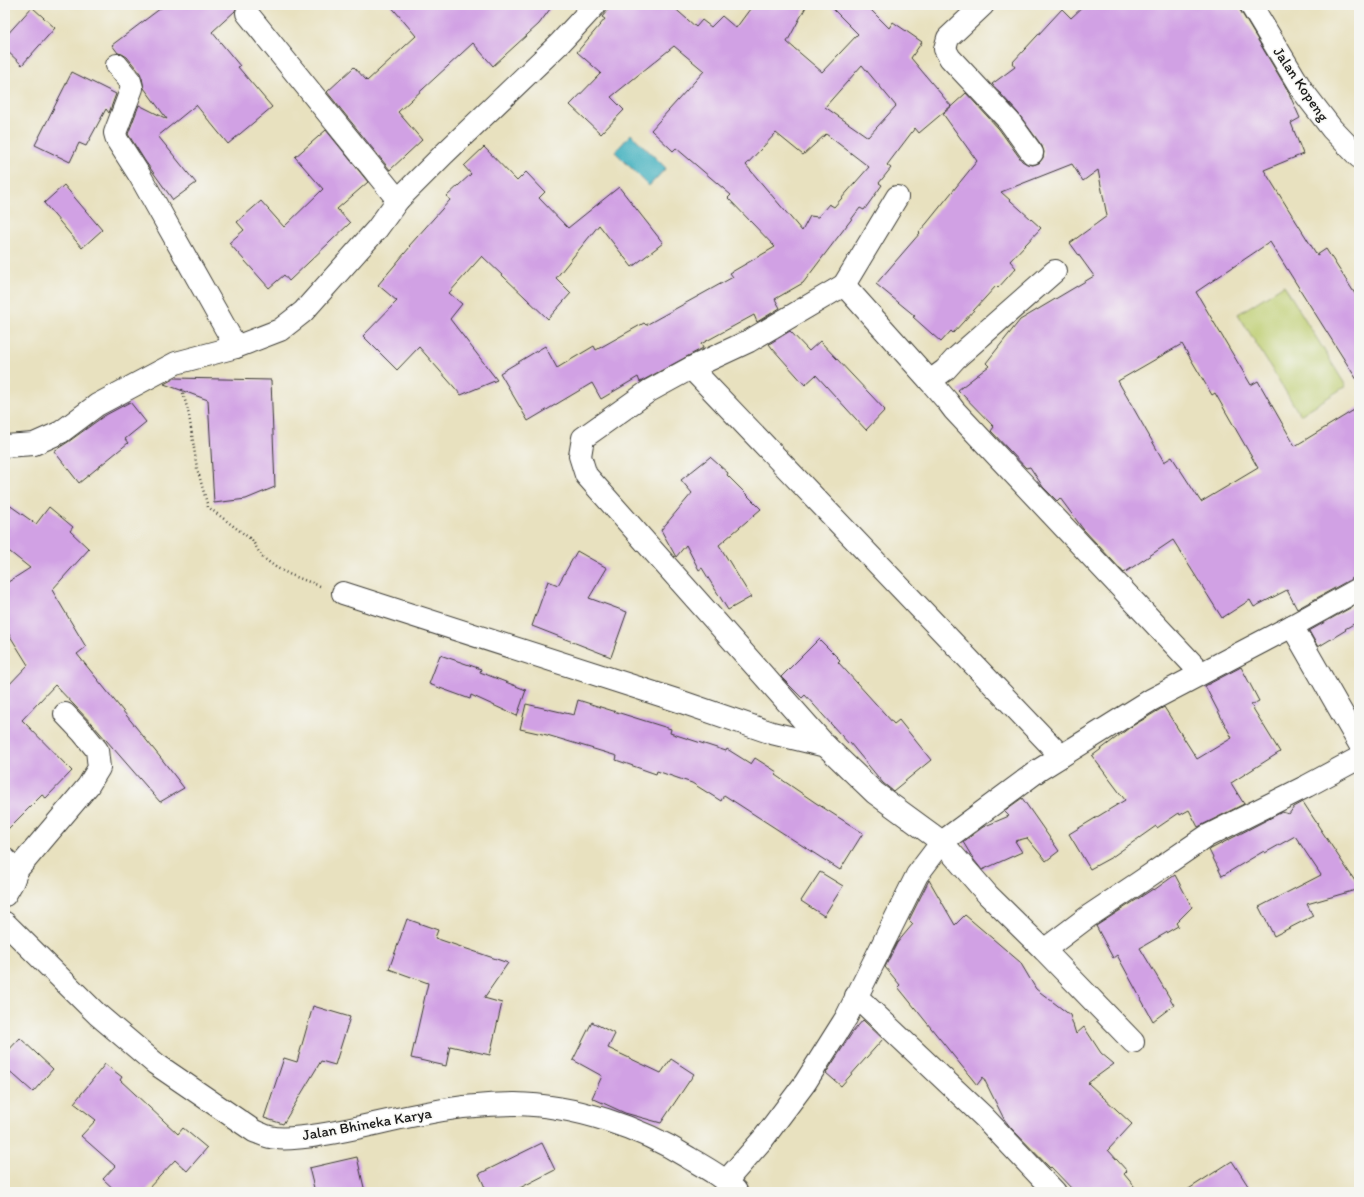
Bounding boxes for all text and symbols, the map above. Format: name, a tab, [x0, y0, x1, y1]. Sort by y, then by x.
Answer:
street label: Jalan Kopeng	[1269, 43, 1333, 125]
street label: Jalan Bhineka Karya	[301, 1104, 433, 1144]

